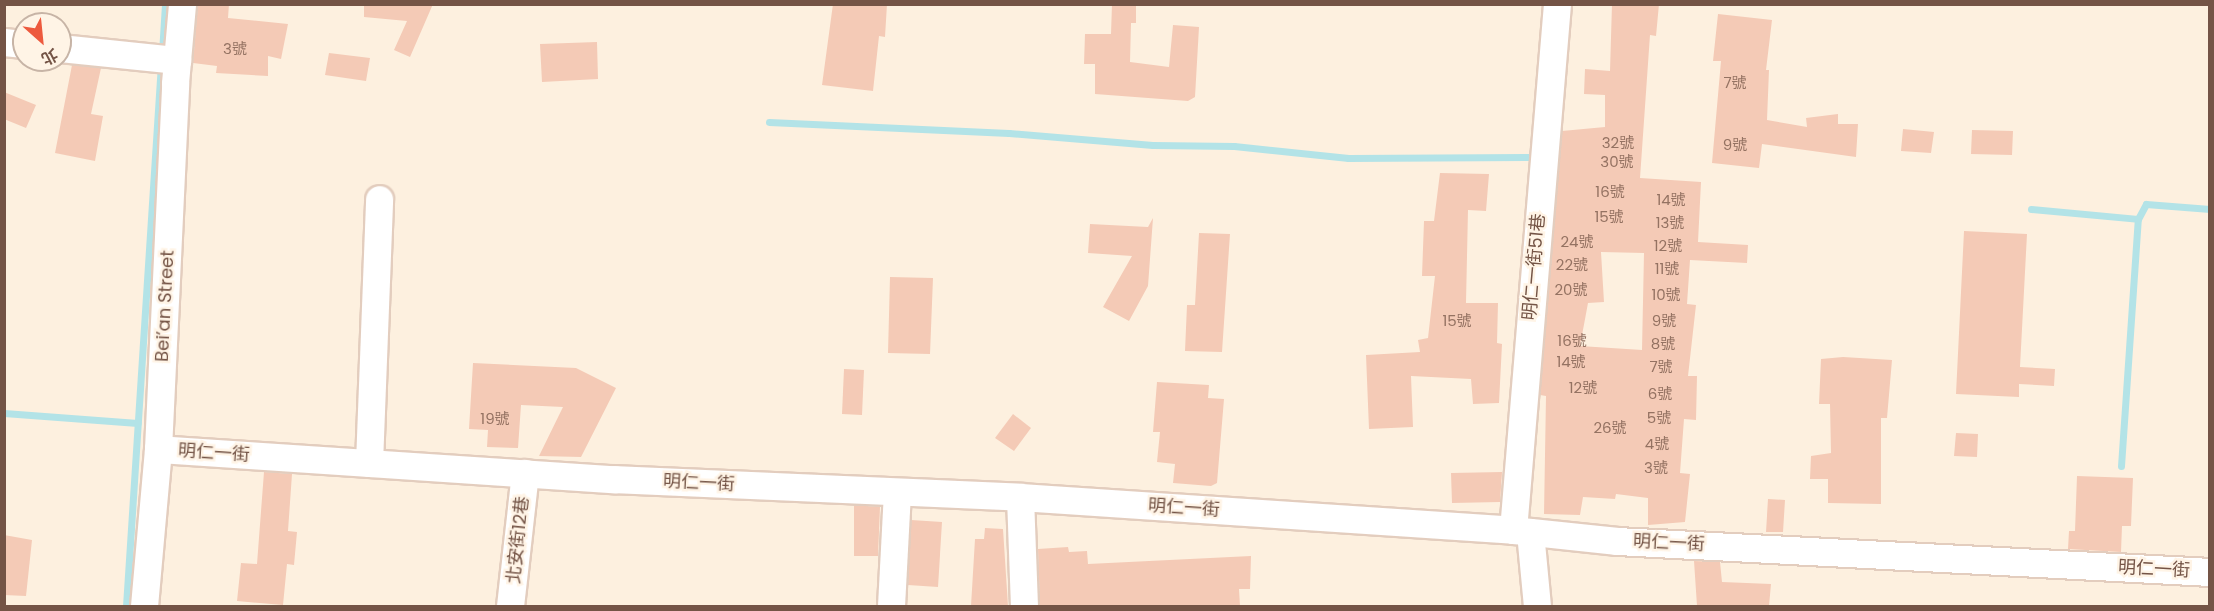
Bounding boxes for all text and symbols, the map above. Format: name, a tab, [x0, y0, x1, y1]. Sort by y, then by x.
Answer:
north arrow	[12, 12, 72, 72]
house number: 3號	[223, 40, 247, 58]
text: 北	[37, 43, 62, 71]
house number: 7號	[1723, 74, 1747, 92]
house number: 32號	[1602, 134, 1634, 152]
house number: 9號	[1723, 136, 1747, 154]
house number: 30號	[1600, 153, 1634, 171]
house number: 16號	[1595, 183, 1625, 201]
house number: 14號	[1656, 191, 1686, 209]
house number: 15號	[1594, 208, 1624, 226]
street label: 明仁一街51巷	[1519, 213, 1549, 321]
house number: 13號	[1656, 214, 1684, 232]
house number: 24號	[1560, 233, 1594, 251]
house number: 12號	[1654, 237, 1682, 255]
street label: Bei’an Street	[151, 250, 179, 362]
house number: 22號	[1556, 256, 1588, 274]
house number: 11號	[1655, 260, 1679, 278]
house number: 20號	[1554, 281, 1588, 299]
house number: 10號	[1651, 286, 1681, 304]
house number: 15號	[1442, 312, 1472, 330]
house number: 9號	[1652, 312, 1676, 330]
house number: 16號	[1557, 332, 1587, 350]
house number: 8號	[1651, 335, 1675, 353]
house number: 14號	[1556, 353, 1586, 371]
house number: 7號	[1649, 358, 1673, 376]
house number: 12號	[1569, 379, 1597, 397]
house number: 6號	[1648, 385, 1672, 403]
house number: 5號	[1647, 409, 1671, 427]
house number: 19號	[480, 410, 510, 428]
house number: 26號	[1593, 419, 1627, 437]
house number: 4號	[1645, 435, 1669, 453]
street label: 明仁一街	[177, 440, 251, 466]
house number: 3號	[1644, 459, 1668, 477]
street label: 明仁一街	[662, 470, 736, 496]
street label: 北安街12巷	[503, 495, 533, 585]
street label: 明仁一街	[1147, 495, 1221, 521]
street label: 明仁一街	[1632, 530, 1706, 556]
street label: 明仁一街	[2117, 556, 2191, 582]

